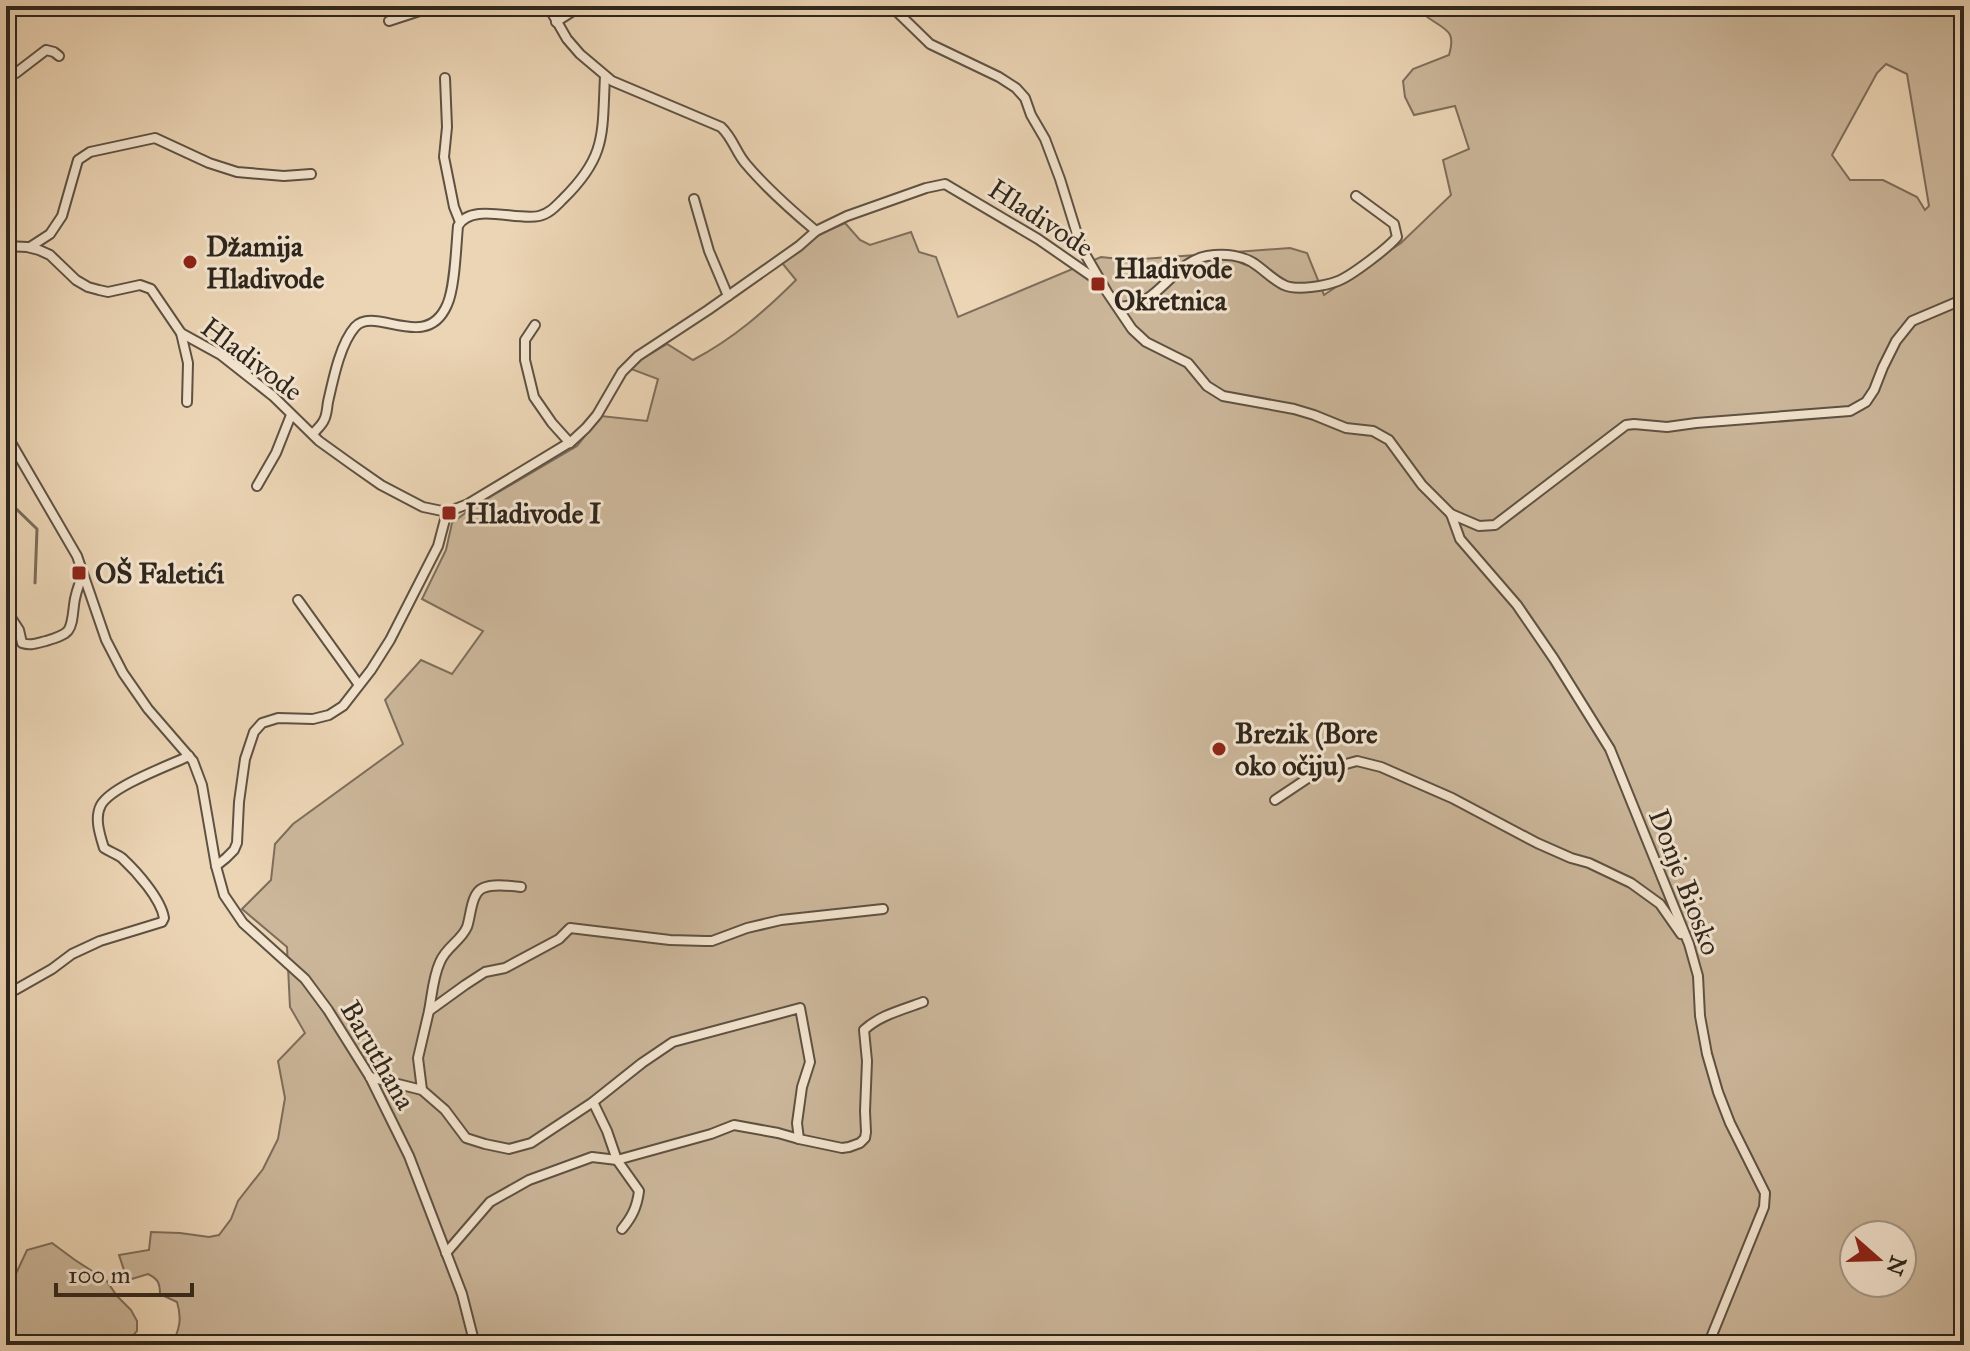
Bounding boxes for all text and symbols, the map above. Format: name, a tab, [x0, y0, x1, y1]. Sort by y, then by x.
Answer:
street label: Hladivode	[982, 171, 1100, 265]
place label: Džamija Hladivode	[206, 229, 325, 296]
place label: Hladivode Okretnica	[1114, 251, 1233, 318]
marker: Džamija Hladivode	[181, 253, 199, 271]
marker: Hladivode Okretnica	[1089, 275, 1107, 293]
street label: Hladivode	[194, 309, 310, 409]
place label: Hladivode I	[465, 496, 601, 531]
marker: Hladivode I	[440, 504, 458, 522]
place label: OŠ Faletići	[95, 556, 224, 591]
marker: OŠ Faletići	[70, 564, 88, 582]
place label: Brezik (Bore oko očiju)	[1235, 716, 1378, 783]
marker: Brezik (Bore oko očiju)	[1210, 740, 1228, 758]
street label: Donje Biosko	[1641, 804, 1729, 960]
street label: Baruthana	[333, 994, 423, 1116]
north arrow	[1838, 1219, 1918, 1299]
scale bar	[56, 1247, 192, 1297]
text: N	[1880, 1252, 1912, 1279]
text: 100 m	[68, 1260, 131, 1290]

